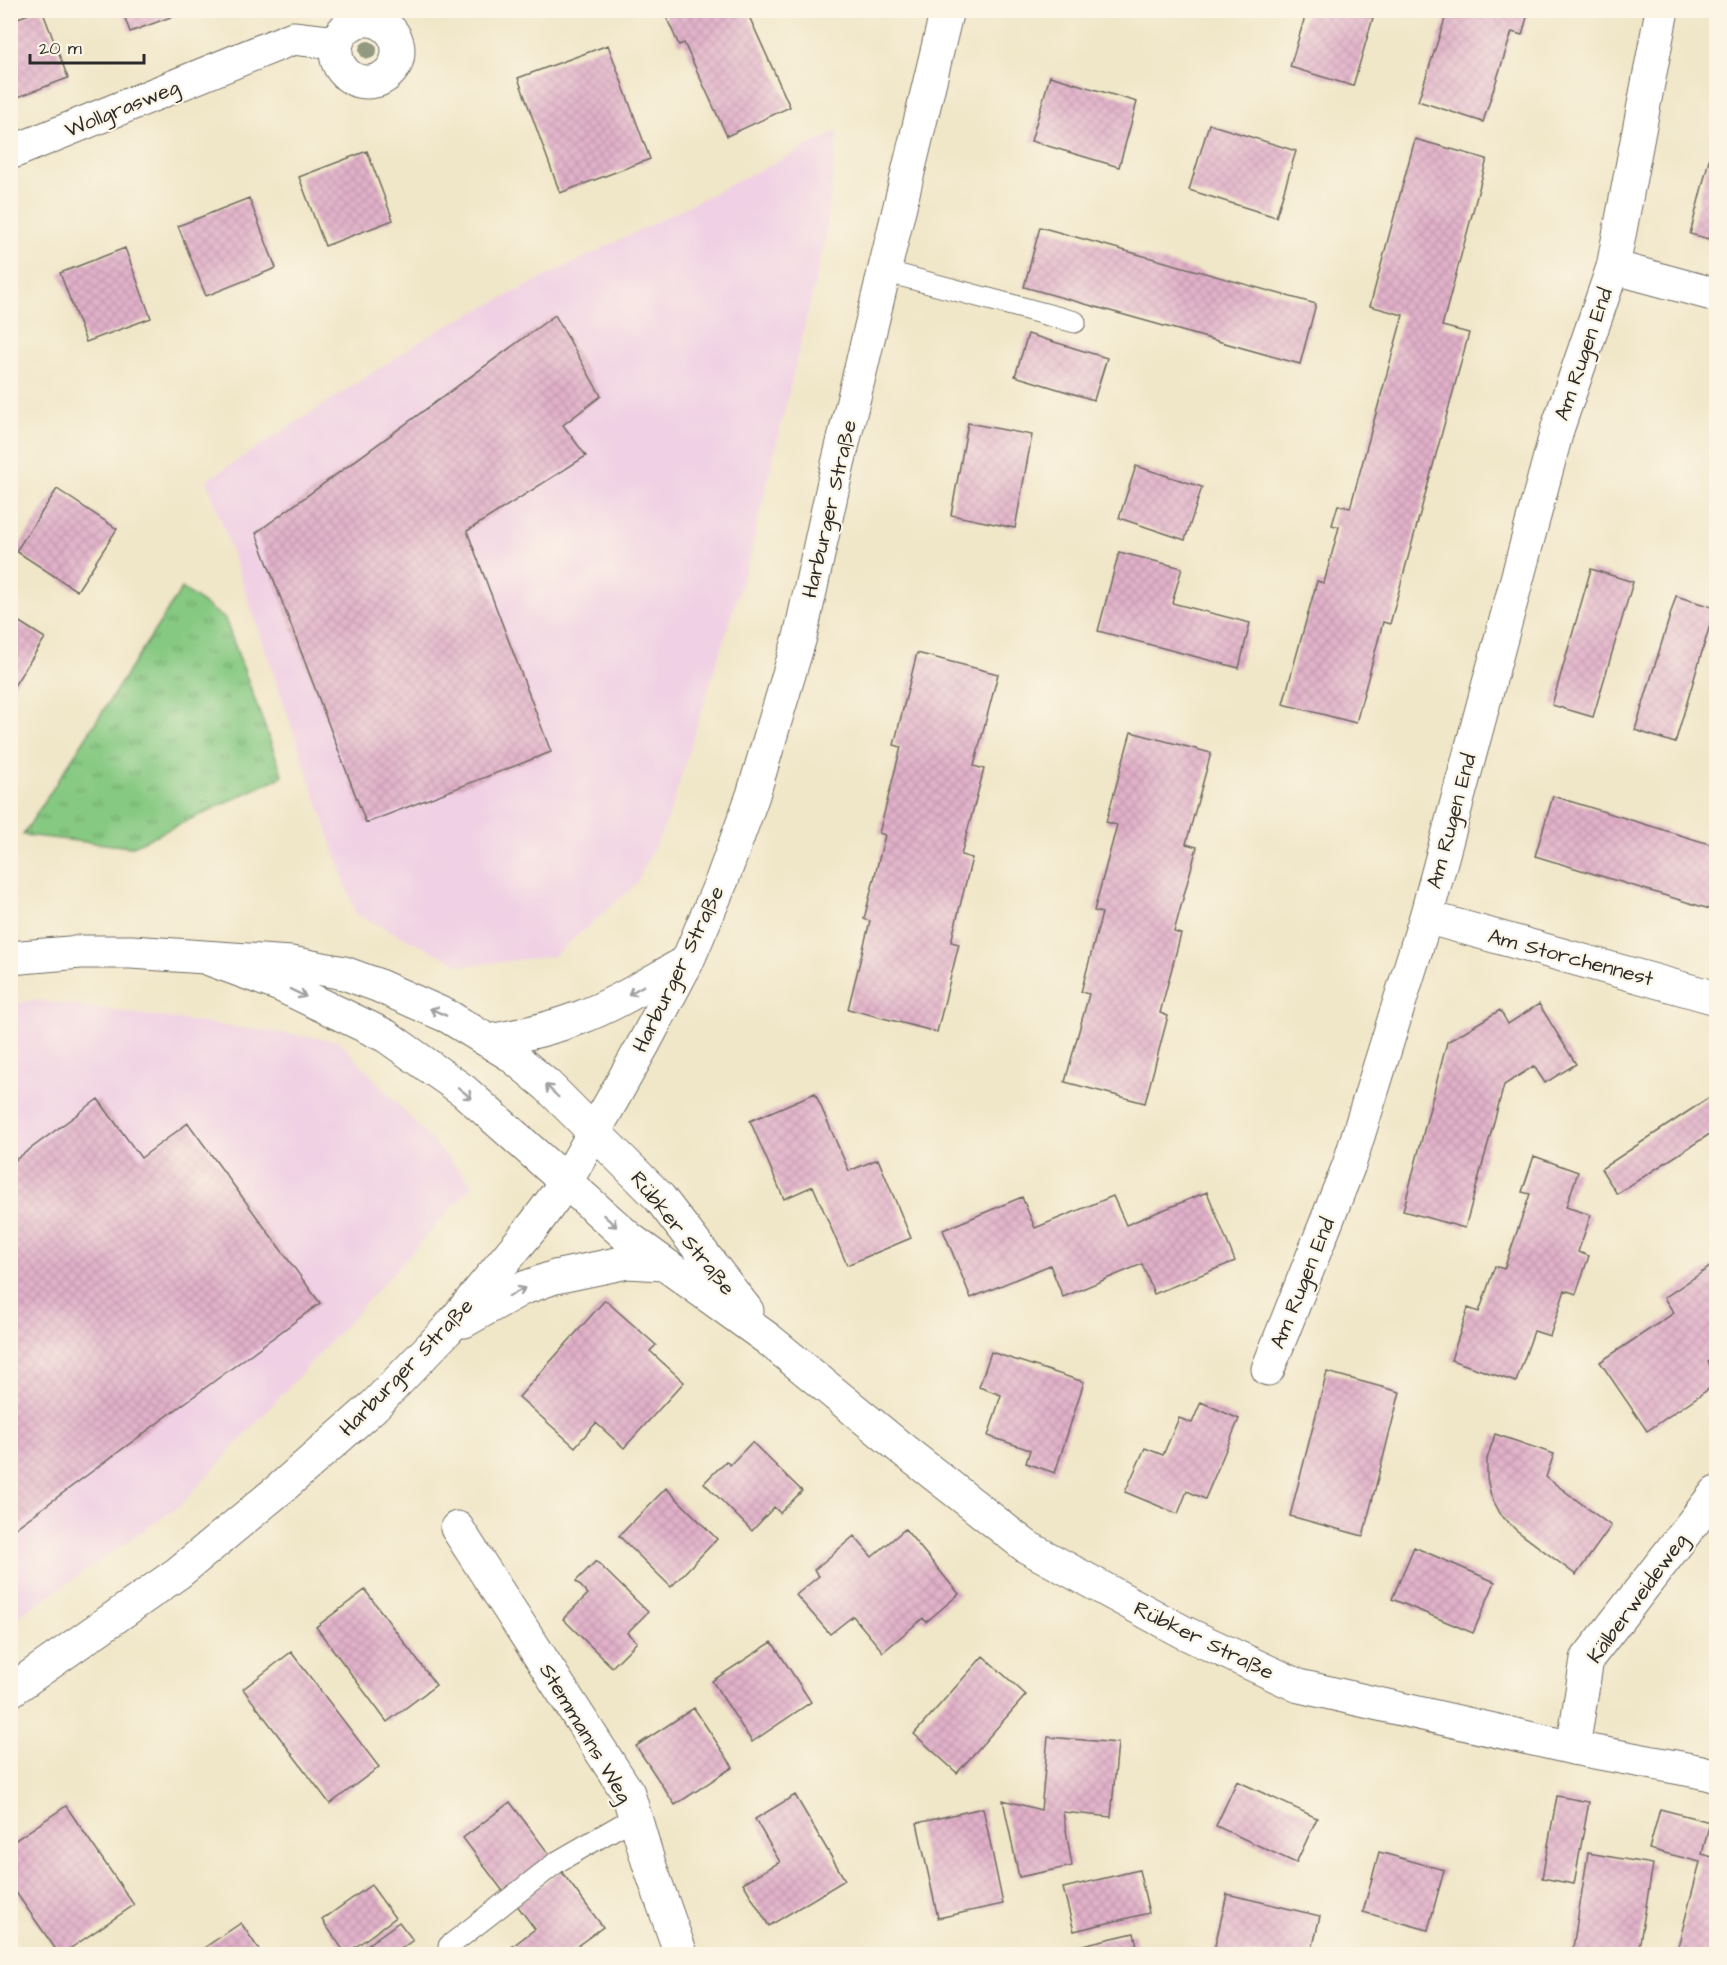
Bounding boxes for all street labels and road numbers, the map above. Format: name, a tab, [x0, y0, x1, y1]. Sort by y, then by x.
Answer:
street label: Wollgrasweg	[61, 72, 185, 146]
street label: Am Rugen End	[1547, 284, 1622, 425]
street label: Harburger Straße	[795, 417, 866, 601]
street label: Am Rugen End	[1420, 750, 1485, 892]
street label: Harburger Straße	[626, 881, 733, 1058]
street label: Am Storchennest	[1485, 921, 1657, 994]
street label: Rübker Straße	[623, 1165, 742, 1302]
street label: Am Rugen End	[1263, 1213, 1344, 1354]
street label: Harburger Straße	[333, 1292, 481, 1444]
street label: Kälberweideweg	[1580, 1527, 1696, 1670]
street label: Rübker Straße	[1129, 1594, 1279, 1687]
street label: Stemmanns Weg	[531, 1658, 639, 1810]

